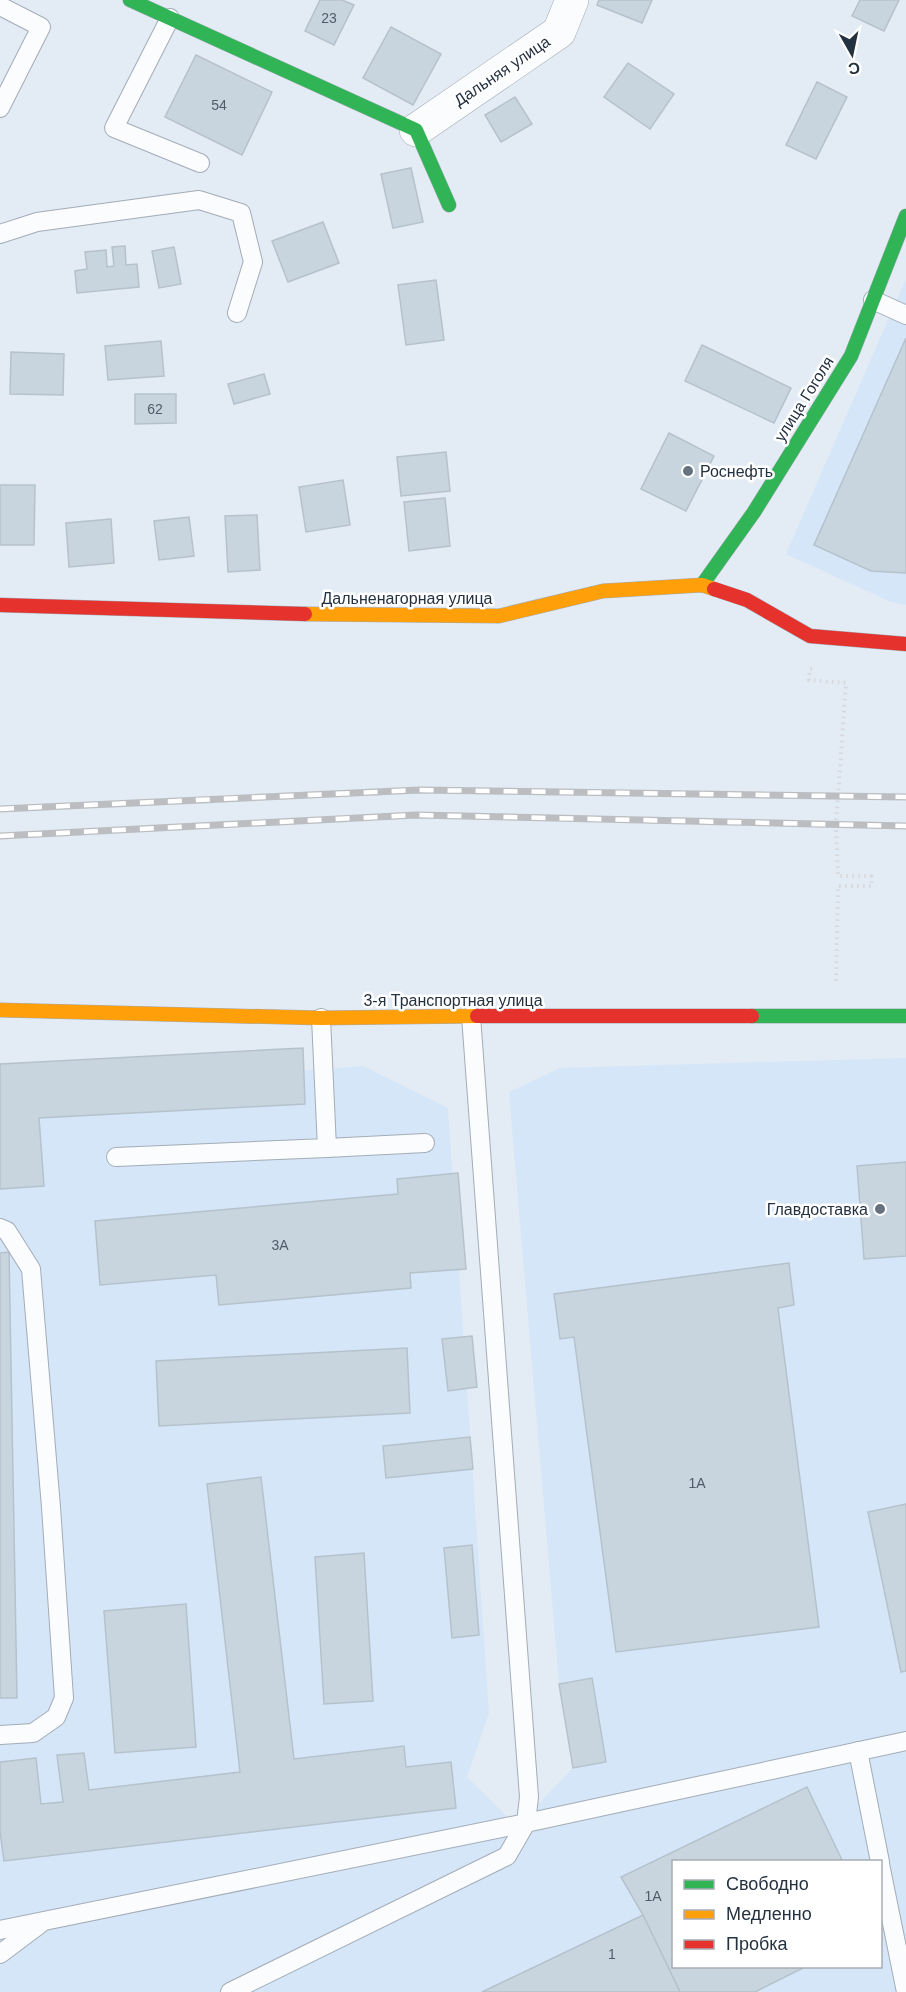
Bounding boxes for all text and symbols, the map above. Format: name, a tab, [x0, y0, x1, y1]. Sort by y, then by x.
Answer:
house number: 23	[321, 10, 337, 26]
north arrow	[822, 24, 882, 84]
street label: Дальняя улица	[451, 33, 553, 109]
text: С	[847, 59, 861, 78]
house number: 54	[211, 97, 227, 113]
street label: улица Гоголя	[771, 353, 837, 445]
house number: 62	[147, 401, 163, 417]
place label: Роснефть	[700, 463, 773, 480]
marker: Роснефть	[681, 464, 695, 478]
street label: Дальненагорная улица	[322, 590, 493, 607]
street label: 3-я Транспортная улица	[363, 992, 543, 1009]
place label: Главдоставка	[767, 1201, 868, 1218]
marker: Главдоставка	[873, 1202, 887, 1216]
house number: 3А	[271, 1237, 289, 1253]
house number: 1А	[688, 1475, 706, 1491]
legend	[672, 1860, 882, 1968]
text: Свободно	[726, 1874, 809, 1894]
house number: 1А	[644, 1888, 662, 1904]
text: Медленно	[726, 1904, 812, 1924]
text: Пробка	[726, 1934, 789, 1954]
house number: 1	[608, 1946, 616, 1962]

